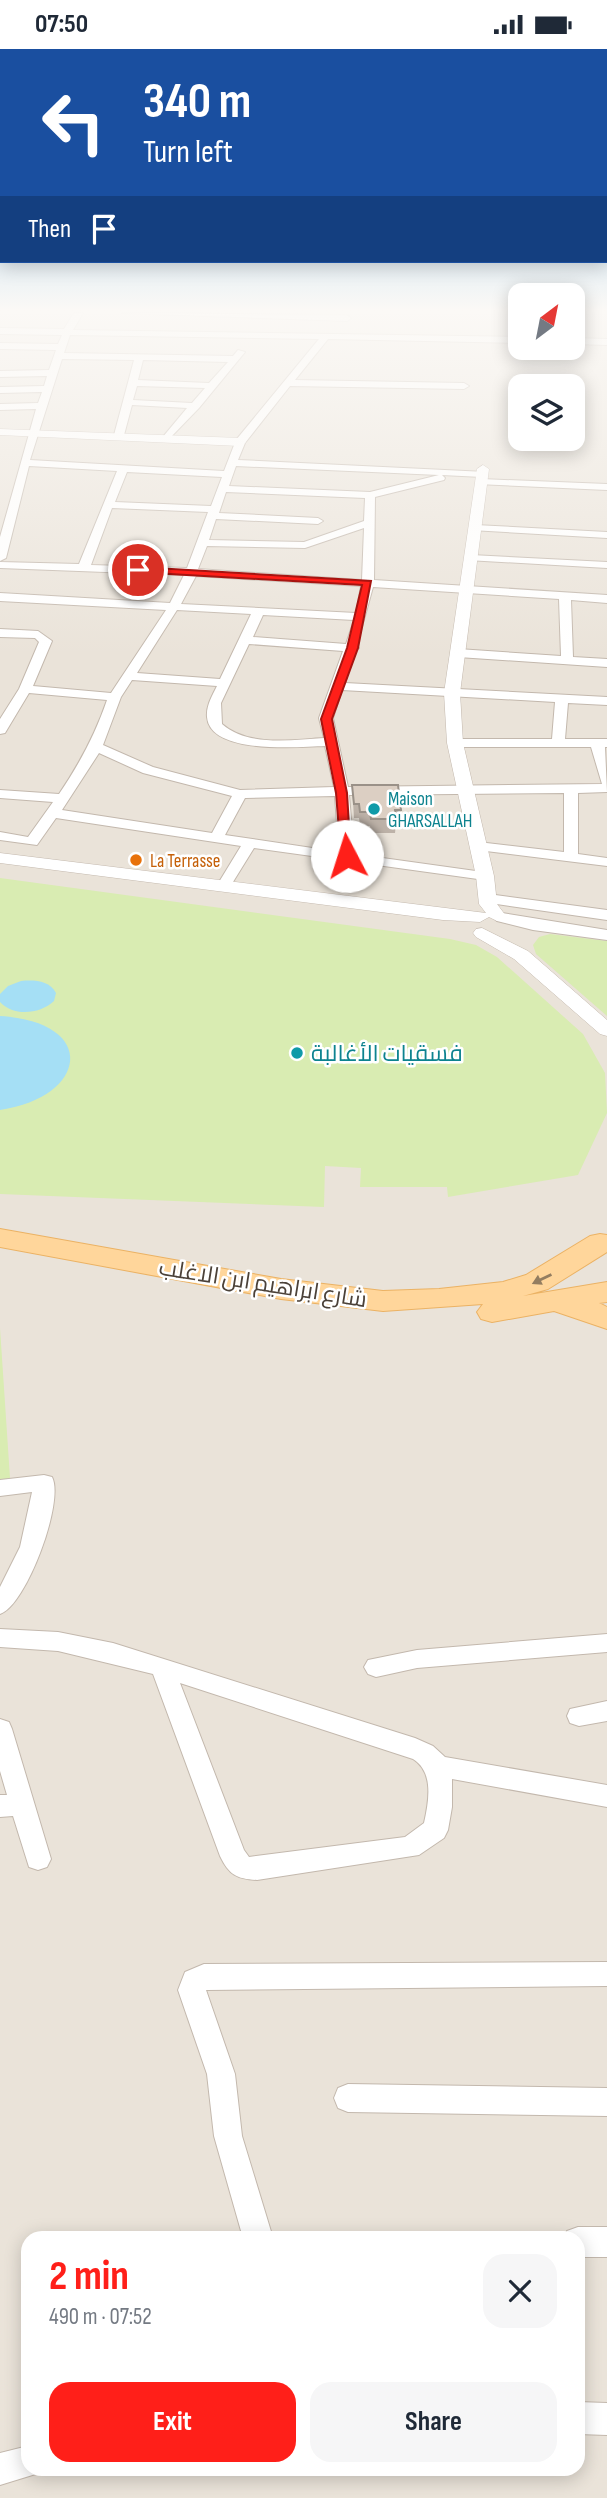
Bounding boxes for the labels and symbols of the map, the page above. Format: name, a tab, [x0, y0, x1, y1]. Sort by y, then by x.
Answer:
north arrow	[508, 283, 584, 361]
pin	[108, 540, 168, 600]
place label: Maison GHARSALLAH	[388, 788, 472, 833]
marker: Maison GHARSALLAH	[366, 801, 382, 817]
position arrow	[310, 819, 384, 893]
place label: La Terrasse	[150, 850, 220, 873]
marker: La Terrasse	[128, 852, 144, 868]
place label: فسقيات الأغالبة	[311, 1040, 463, 1068]
marker: فسقيات الأغالبة	[289, 1045, 305, 1061]
street label: شارع ابراهيم ابن الاغلب	[157, 1254, 369, 1315]
one-way arrow	[532, 1273, 552, 1284]

